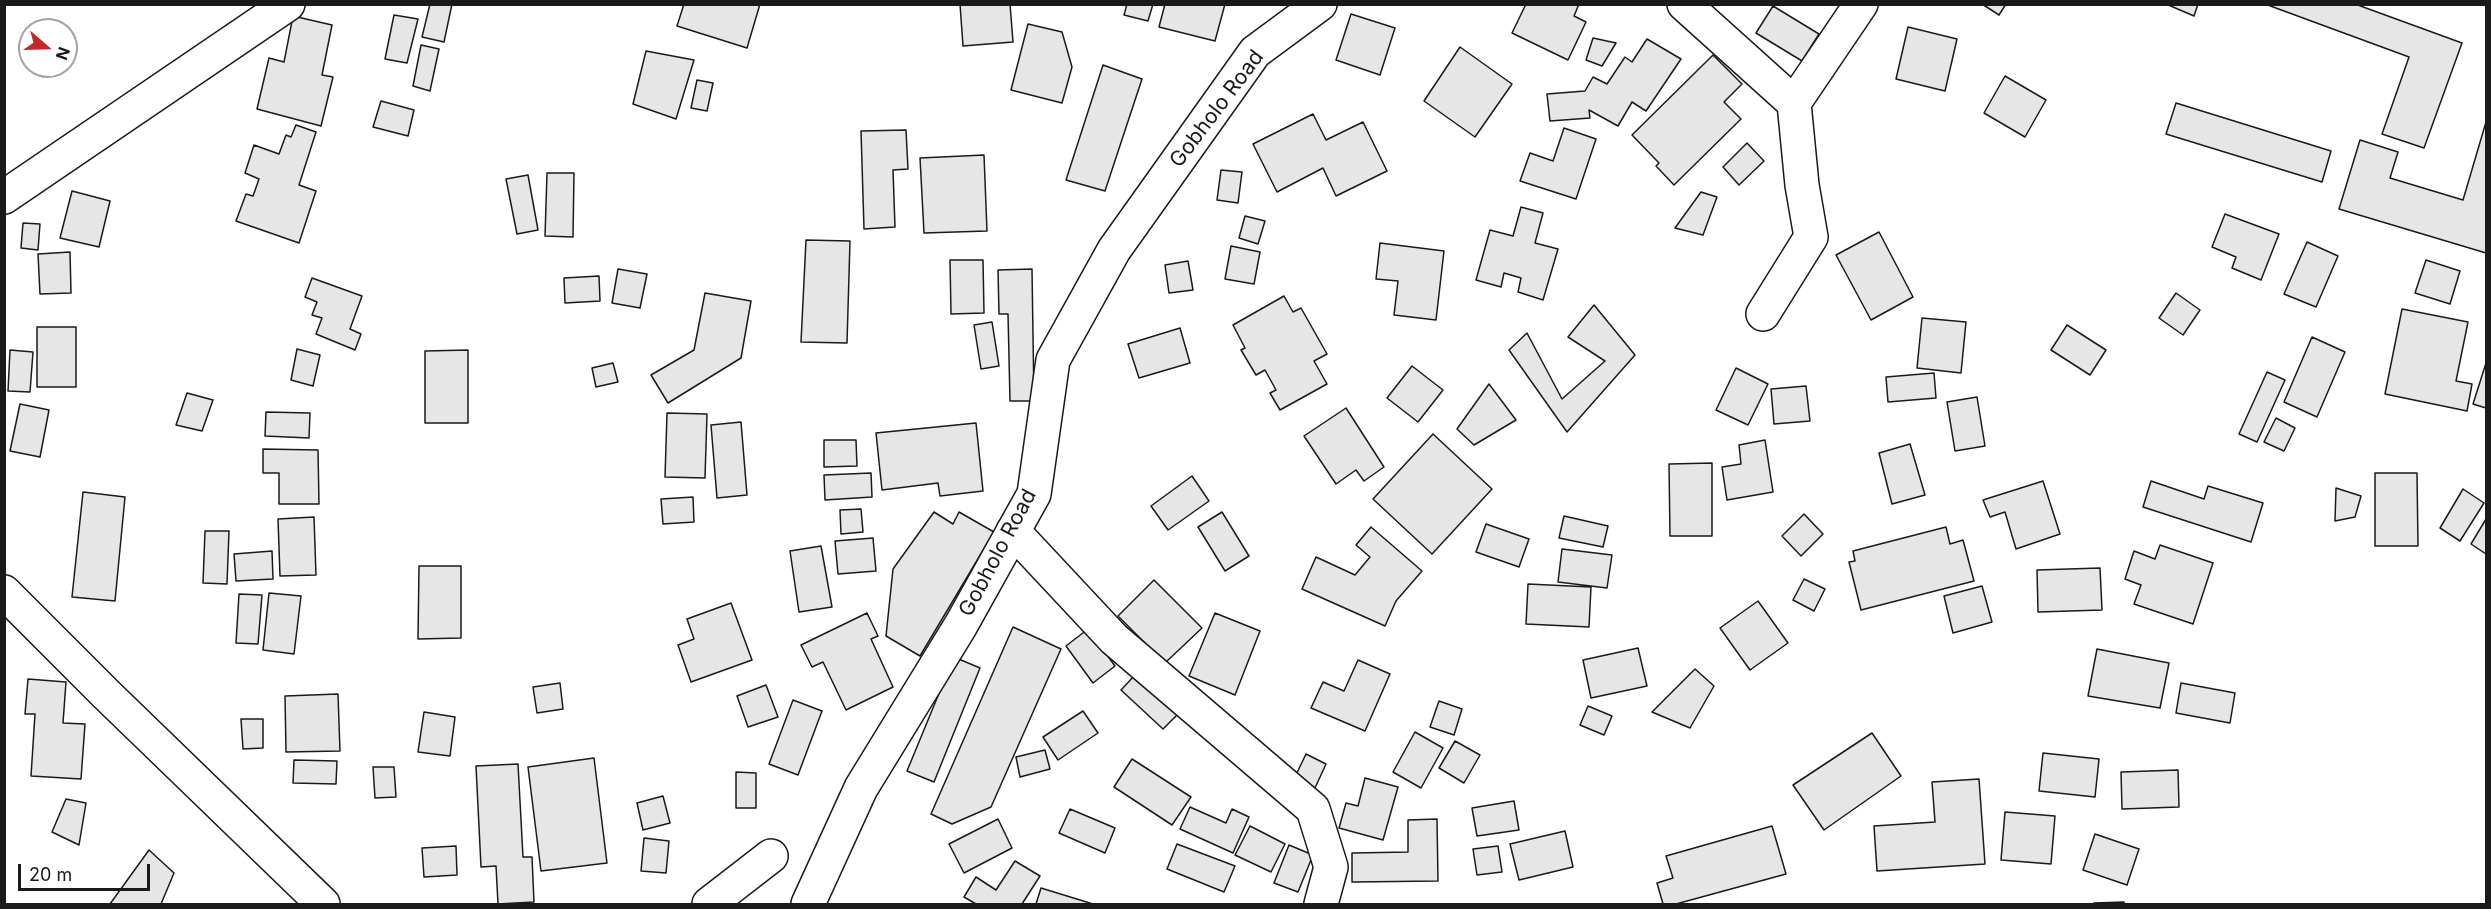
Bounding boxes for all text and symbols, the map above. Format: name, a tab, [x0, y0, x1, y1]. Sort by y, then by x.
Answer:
north arrow	[18, 18, 78, 78]
text: N	[52, 44, 75, 63]
street label: Gobholo Road	[1165, 45, 1269, 173]
street label: Gobholo Road	[954, 485, 1042, 621]
scale bar	[21, 852, 153, 890]
text: 20 m	[29, 864, 72, 885]

